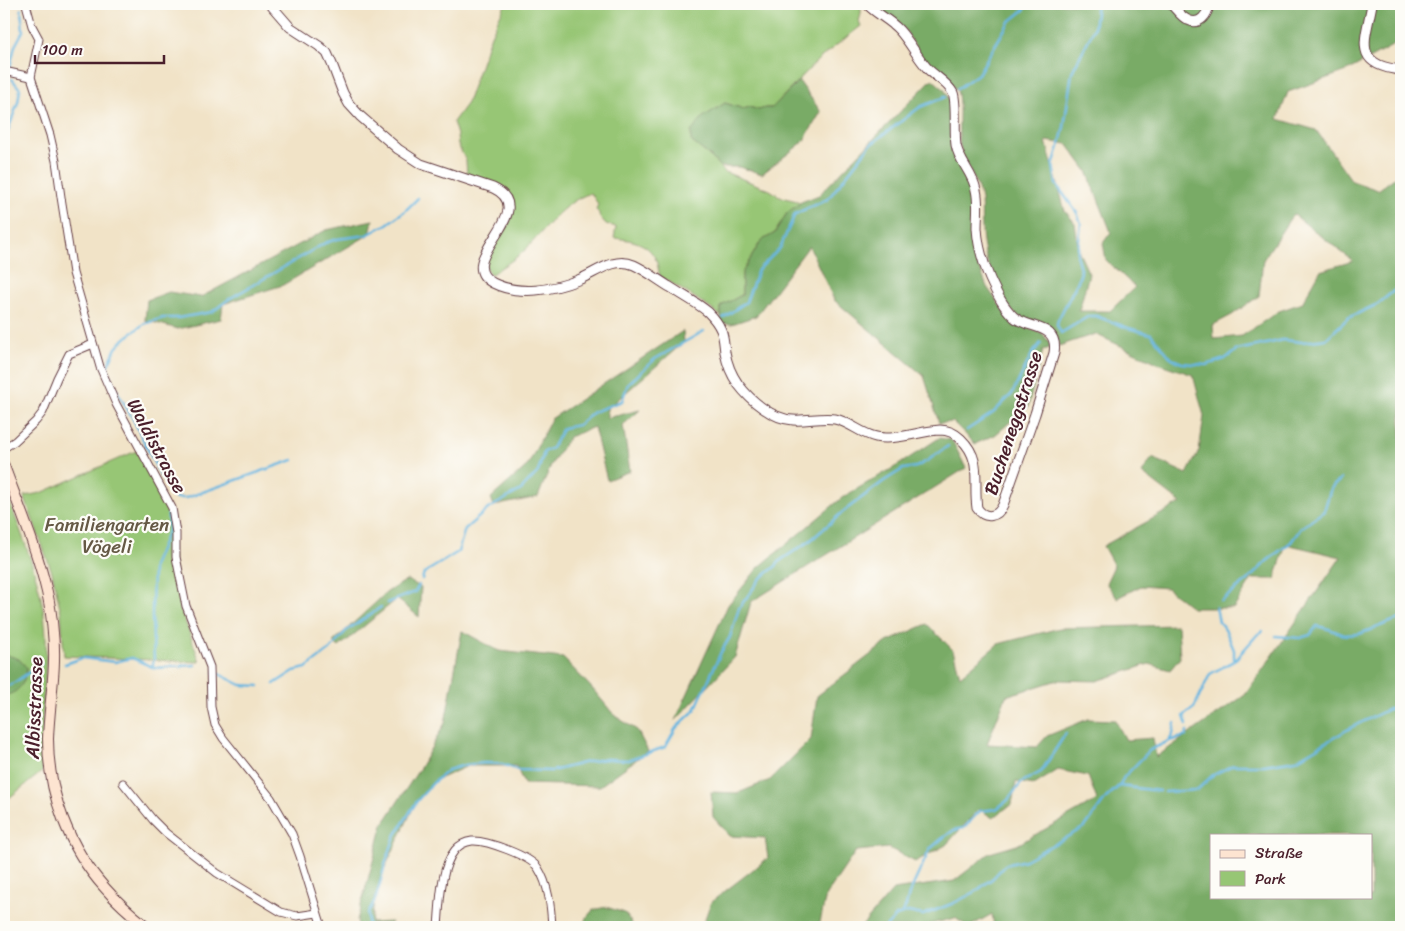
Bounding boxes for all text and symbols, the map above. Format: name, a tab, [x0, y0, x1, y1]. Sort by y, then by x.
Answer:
scale bar	[35, 32, 164, 64]
text: 100 m	[42, 37, 83, 63]
street label: Bucheneggstrasse	[974, 346, 1052, 499]
street label: Waldistrasse	[118, 392, 196, 500]
park label: Familiengarten Vögeli	[45, 508, 169, 563]
street label: Albisstrasse	[16, 656, 52, 761]
legend	[1210, 834, 1372, 898]
text: Straße	[1255, 840, 1303, 866]
text: Park	[1255, 866, 1286, 892]

